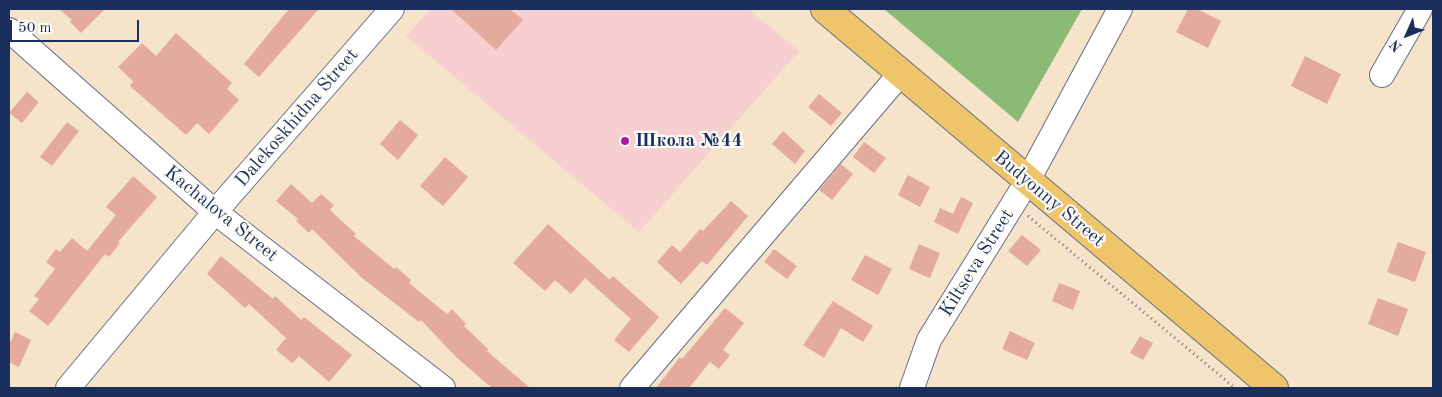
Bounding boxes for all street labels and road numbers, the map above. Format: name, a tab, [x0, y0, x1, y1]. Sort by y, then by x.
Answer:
street label: Dalekoskhidna Street	[231, 44, 363, 192]
street label: Budyonny Street	[989, 146, 1109, 252]
street label: Kachalova Street	[159, 161, 283, 267]
street label: Kiltseva Street	[935, 205, 1019, 321]

